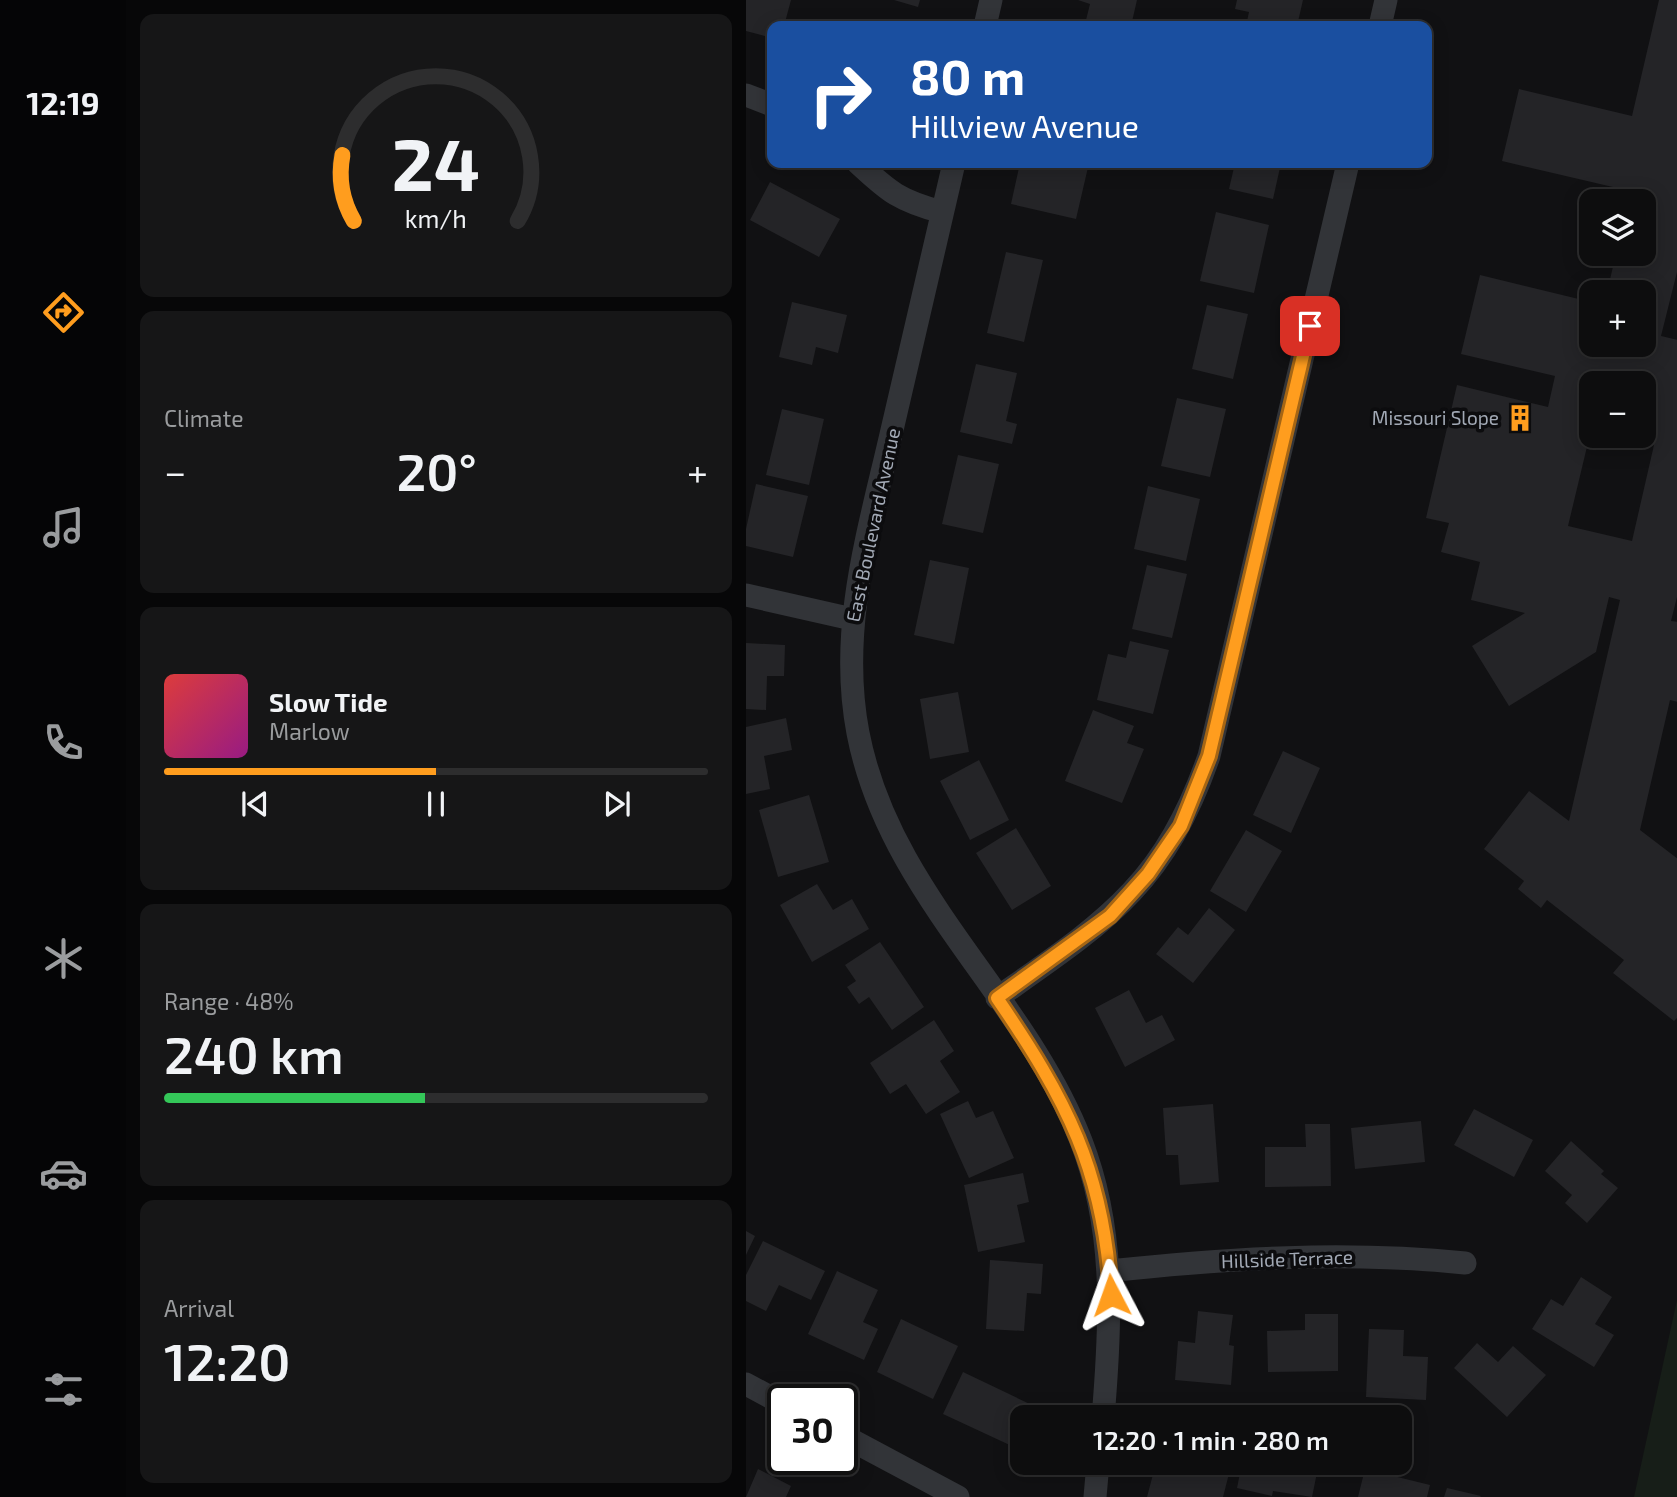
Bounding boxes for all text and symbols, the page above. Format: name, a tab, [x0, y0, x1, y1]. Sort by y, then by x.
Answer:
text: 80 m	[910, 46, 1025, 105]
icon: right	[795, 49, 886, 140]
text: 12:19	[26, 83, 100, 121]
text: Hillview Avenue	[910, 106, 1139, 144]
text: 24	[392, 119, 480, 207]
map controls	[1579, 189, 1656, 448]
button: layers	[1579, 189, 1656, 266]
text: km/h	[405, 203, 467, 233]
button: +	[1579, 280, 1656, 357]
icon: directions	[39, 288, 88, 337]
pin	[1280, 296, 1340, 356]
icon: arrive	[1291, 307, 1329, 345]
button: −	[1579, 371, 1656, 448]
building icon: Missouri Slope	[1505, 403, 1535, 433]
text: Climate	[164, 404, 244, 432]
place label: Missouri Slope	[1372, 406, 1499, 429]
street label: East Boulevard Avenue	[841, 426, 904, 624]
text: 20°	[396, 439, 477, 501]
text: −	[164, 448, 186, 494]
text: +	[687, 448, 708, 494]
icon: music	[39, 503, 88, 552]
text: Slow Tide	[269, 686, 388, 717]
text: Marlow	[269, 717, 350, 745]
icon: phone	[39, 718, 88, 767]
icon: previous	[236, 785, 274, 823]
icon: pause	[417, 785, 455, 823]
icon: next	[598, 785, 636, 823]
icon: climate	[39, 934, 88, 983]
text: Range · 48%	[164, 987, 294, 1015]
text: 240 km	[164, 1022, 344, 1084]
icon: car	[39, 1149, 88, 1198]
street label: Hillside Terrace	[1221, 1245, 1353, 1272]
position arrow	[1074, 1258, 1148, 1332]
text: Arrival	[164, 1294, 234, 1322]
text: 12:20	[164, 1329, 290, 1391]
icon: filters	[39, 1365, 88, 1414]
speed limit sign: 30	[767, 1384, 858, 1475]
text: 12:20 · 1 min · 280 m	[1093, 1424, 1329, 1455]

